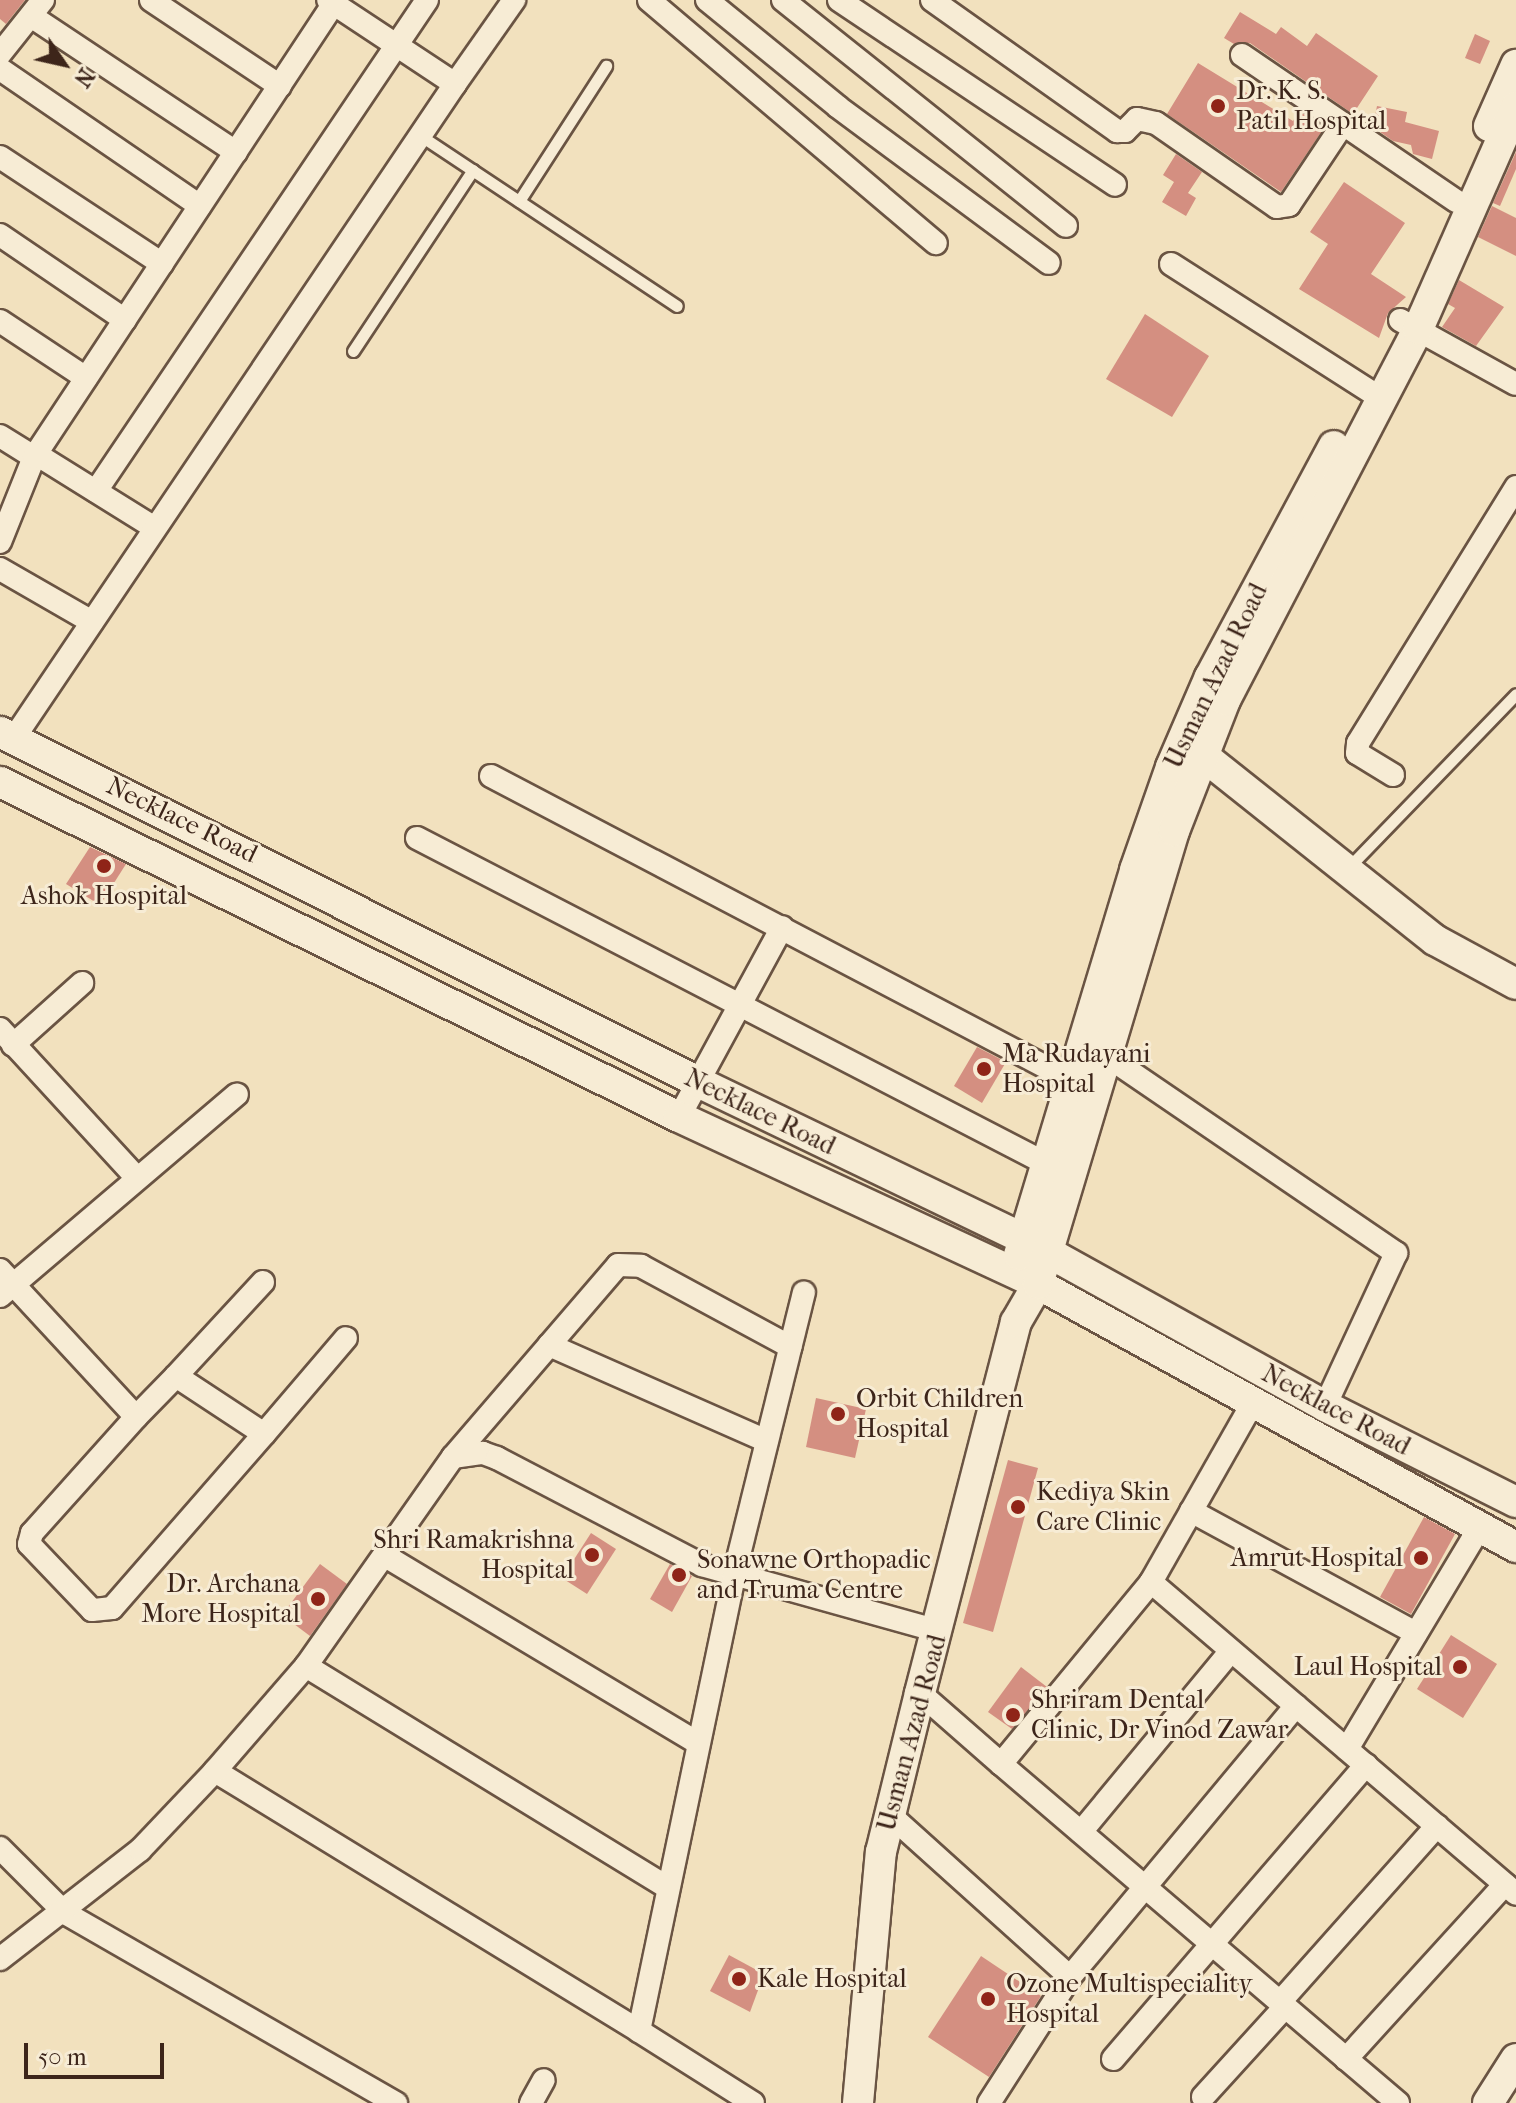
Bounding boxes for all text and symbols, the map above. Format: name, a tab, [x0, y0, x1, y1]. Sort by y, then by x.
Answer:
north arrow	[24, 24, 104, 104]
text: N	[68, 63, 99, 92]
place label: Dr. K. S. Patil Hospital	[1236, 75, 1386, 136]
marker: Dr. K. S. Patil Hospital	[1207, 95, 1229, 117]
street label: Usman Azad Road	[1158, 578, 1274, 774]
street label: Necklace Road	[102, 770, 262, 870]
marker: Ashok Hospital	[93, 855, 115, 877]
place label: Ashok Hospital	[21, 880, 187, 912]
place label: Ma Rudayani Hospital	[1002, 1038, 1151, 1100]
marker: Ma Rudayani Hospital	[973, 1058, 995, 1080]
street label: Necklace Road	[680, 1062, 840, 1162]
street label: Necklace Road	[1256, 1358, 1416, 1462]
place label: Orbit Children Hospital	[856, 1383, 1023, 1444]
marker: Orbit Children Hospital	[827, 1403, 849, 1425]
place label: Kediya Skin Care Clinic	[1036, 1476, 1169, 1538]
marker: Kediya Skin Care Clinic	[1007, 1496, 1029, 1518]
place label: Shri Ramakrishna Hospital	[373, 1524, 574, 1586]
place label: Amrut Hospital	[1231, 1542, 1403, 1574]
marker: Shri Ramakrishna Hospital	[581, 1544, 603, 1566]
place label: Sonawne Orthopadic and Truma Centre	[697, 1544, 931, 1606]
marker: Amrut Hospital	[1410, 1547, 1432, 1569]
marker: Sonawne Orthopadic and Truma Centre	[668, 1564, 690, 1586]
place label: Dr. Archana More Hospital	[141, 1568, 300, 1630]
marker: Dr. Archana More Hospital	[307, 1588, 329, 1610]
street label: Usman Azad Road	[871, 1631, 953, 1835]
place label: Laul Hospital	[1294, 1651, 1442, 1683]
marker: Laul Hospital	[1449, 1656, 1471, 1678]
place label: Shriram Dental Clinic, Dr Vinod Zawar	[1031, 1684, 1289, 1746]
marker: Shriram Dental Clinic, Dr Vinod Zawar	[1002, 1704, 1024, 1726]
place label: Kale Hospital	[757, 1963, 907, 1995]
marker: Kale Hospital	[728, 1968, 750, 1990]
place label: Ozone Multispeciality Hospital	[1006, 1968, 1252, 2030]
marker: Ozone Multispeciality Hospital	[977, 1988, 999, 2010]
scale bar	[28, 2027, 168, 2077]
text: 50 m	[38, 2043, 87, 2071]

